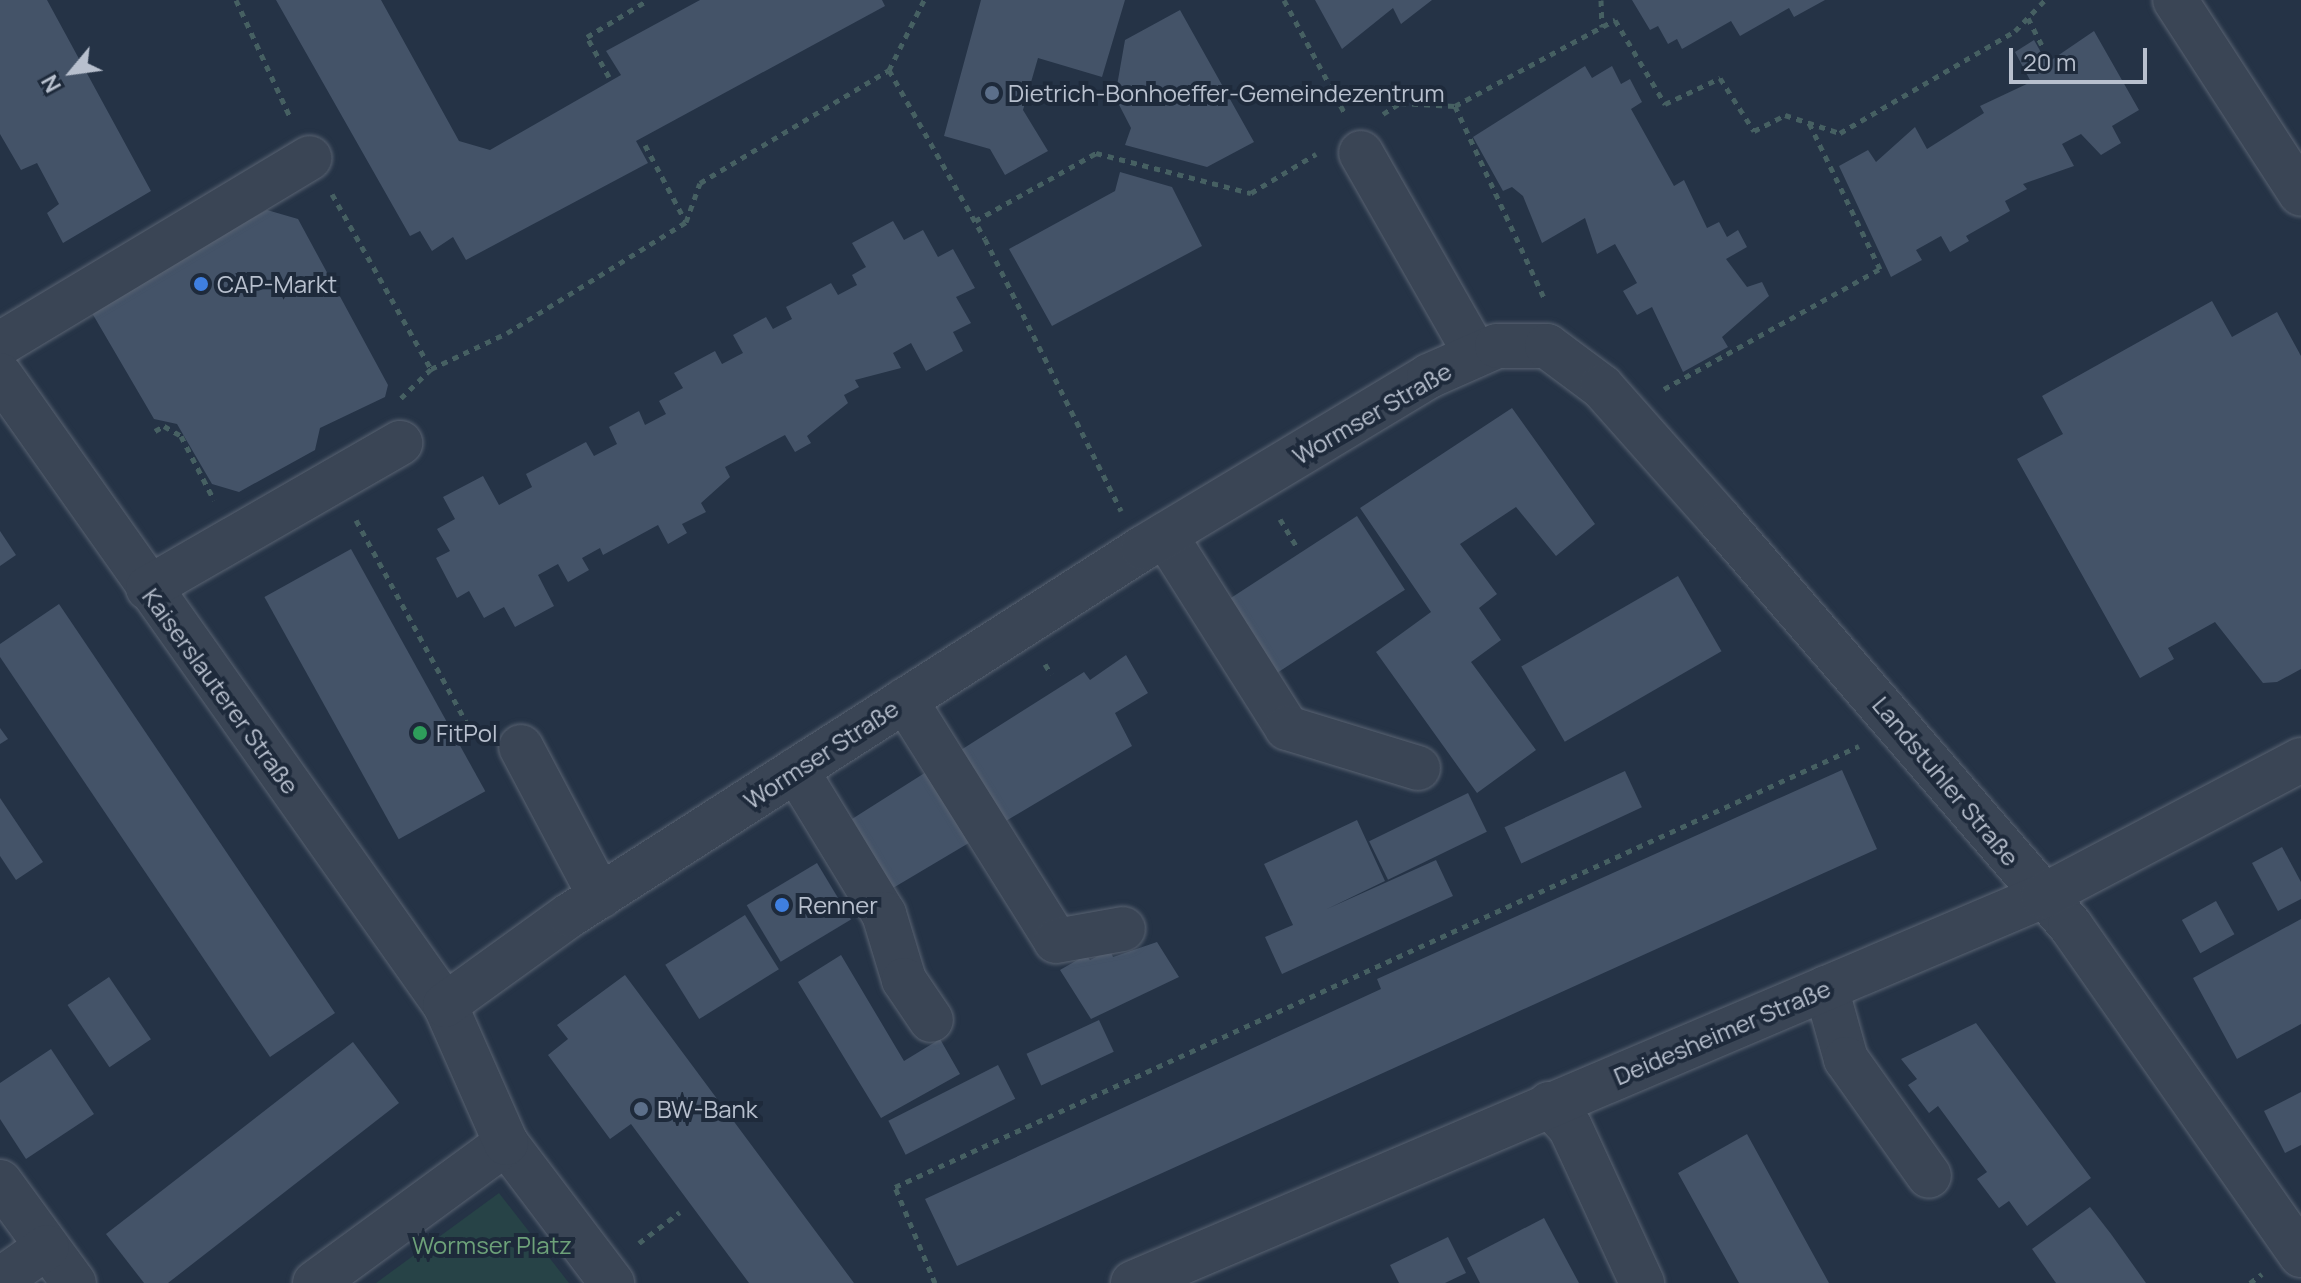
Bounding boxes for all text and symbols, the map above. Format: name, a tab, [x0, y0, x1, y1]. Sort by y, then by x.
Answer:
north arrow	[32, 32, 112, 112]
scale bar	[2013, 32, 2151, 82]
text: 20 m	[2023, 45, 2076, 78]
text: N	[34, 69, 68, 98]
place label: Dietrich-Bonhoeffer-Gemeindezentrum	[1008, 79, 1445, 107]
marker: Dietrich-Bonhoeffer-Gemeindezentrum	[983, 84, 1001, 102]
place label: CAP-Markt	[217, 270, 337, 298]
marker: CAP-Markt	[192, 275, 210, 293]
street label: Wormser Straße	[1287, 356, 1457, 470]
street label: Kaiserslauterer Straße	[137, 583, 305, 799]
street label: Landstuhler Straße	[1867, 691, 2025, 871]
street label: Wormser Straße	[738, 693, 904, 815]
place label: FitPol	[436, 719, 498, 747]
marker: FitPol	[411, 724, 429, 742]
place label: Renner	[798, 891, 878, 919]
marker: Renner	[773, 896, 791, 914]
street label: Deidesheimer Straße	[1609, 973, 1835, 1091]
place label: BW-Bank	[657, 1095, 758, 1123]
marker: BW-Bank	[632, 1100, 650, 1118]
park label: Wormser Platz	[412, 1231, 572, 1259]

